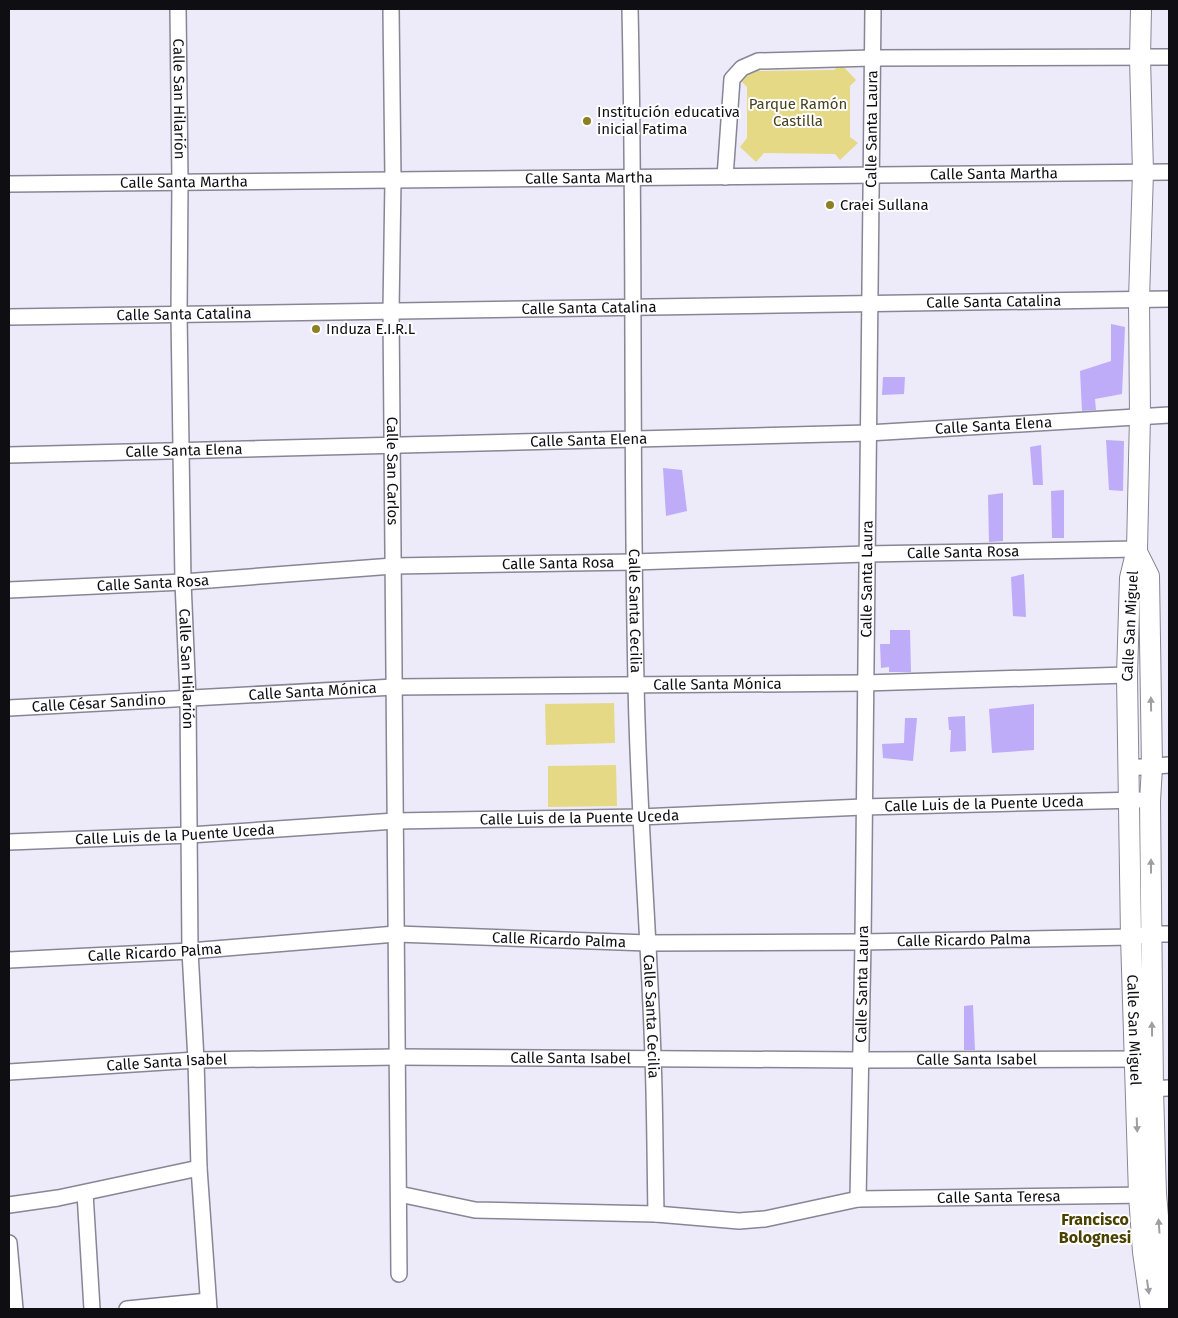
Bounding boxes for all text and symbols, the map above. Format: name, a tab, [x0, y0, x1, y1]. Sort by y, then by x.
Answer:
street label: Calle San Hilarión	[169, 38, 189, 160]
street label: Calle Santa Laura	[862, 70, 881, 188]
park label: Parque Ramón Castilla	[749, 95, 847, 130]
place label: Institución educativa inicial Fatima	[597, 103, 740, 138]
marker: Institución educativa inicial Fatima	[581, 115, 593, 127]
street label: Calle Santa Martha	[930, 164, 1058, 183]
street label: Calle Santa Martha	[525, 168, 653, 188]
street label: Calle Santa Martha	[120, 173, 248, 192]
place label: Craei Sullana	[840, 196, 929, 214]
marker: Craei Sullana	[824, 199, 836, 211]
street label: Calle Santa Catalina	[926, 292, 1062, 312]
street label: Calle Santa Catalina	[521, 298, 657, 318]
street label: Calle Santa Catalina	[116, 304, 252, 324]
place label: Induza E.I.R.L	[326, 320, 416, 338]
marker: Induza E.I.R.L	[310, 323, 322, 335]
street label: Calle Santa Elena	[934, 413, 1053, 438]
street label: Calle San Carlos	[383, 417, 402, 525]
street label: Calle Santa Elena	[530, 430, 648, 451]
street label: Calle Santa Elena	[125, 440, 243, 461]
street label: Calle Santa Laura	[857, 520, 877, 638]
street label: Calle Santa Rosa	[907, 542, 1019, 562]
street label: Calle Santa Cecilia	[625, 549, 645, 673]
street label: Calle Santa Rosa	[502, 553, 615, 573]
street label: Calle San Miguel	[1118, 569, 1142, 682]
street label: Calle Santa Rosa	[96, 571, 210, 595]
street label: Calle San Hilarión	[175, 608, 197, 729]
street label: Calle Santa Mónica	[653, 675, 782, 694]
street label: Calle Santa Mónica	[248, 679, 377, 704]
street label: Calle César Sandino	[31, 690, 166, 716]
one-way arrow	[1147, 696, 1155, 712]
street label: Calle Luis de la Puente Uceda	[884, 792, 1084, 815]
street label: Calle Luis de la Puente Uceda	[479, 806, 680, 829]
street label: Calle Luis de la Puente Uceda	[75, 820, 275, 848]
one-way arrow	[1147, 858, 1155, 874]
street label: Calle Santa Laura	[852, 925, 872, 1043]
street label: Calle Ricardo Palma	[492, 928, 626, 951]
street label: Calle Ricardo Palma	[897, 930, 1031, 950]
street label: Calle Ricardo Palma	[87, 939, 222, 965]
street label: Calle Santa Cecilia	[640, 954, 663, 1079]
street label: Calle San Miguel	[1123, 974, 1145, 1086]
one-way arrow	[1148, 1021, 1156, 1037]
street label: Calle Santa Isabel	[510, 1049, 632, 1068]
street label: Calle Santa Isabel	[916, 1050, 1038, 1069]
street label: Calle Santa Isabel	[106, 1051, 228, 1075]
one-way arrow	[1133, 1117, 1141, 1133]
street label: Calle Santa Teresa	[937, 1187, 1061, 1207]
district label: Francisco Bolognesi	[1059, 1210, 1131, 1247]
one-way arrow	[1154, 1218, 1162, 1234]
one-way arrow	[1144, 1279, 1152, 1295]

